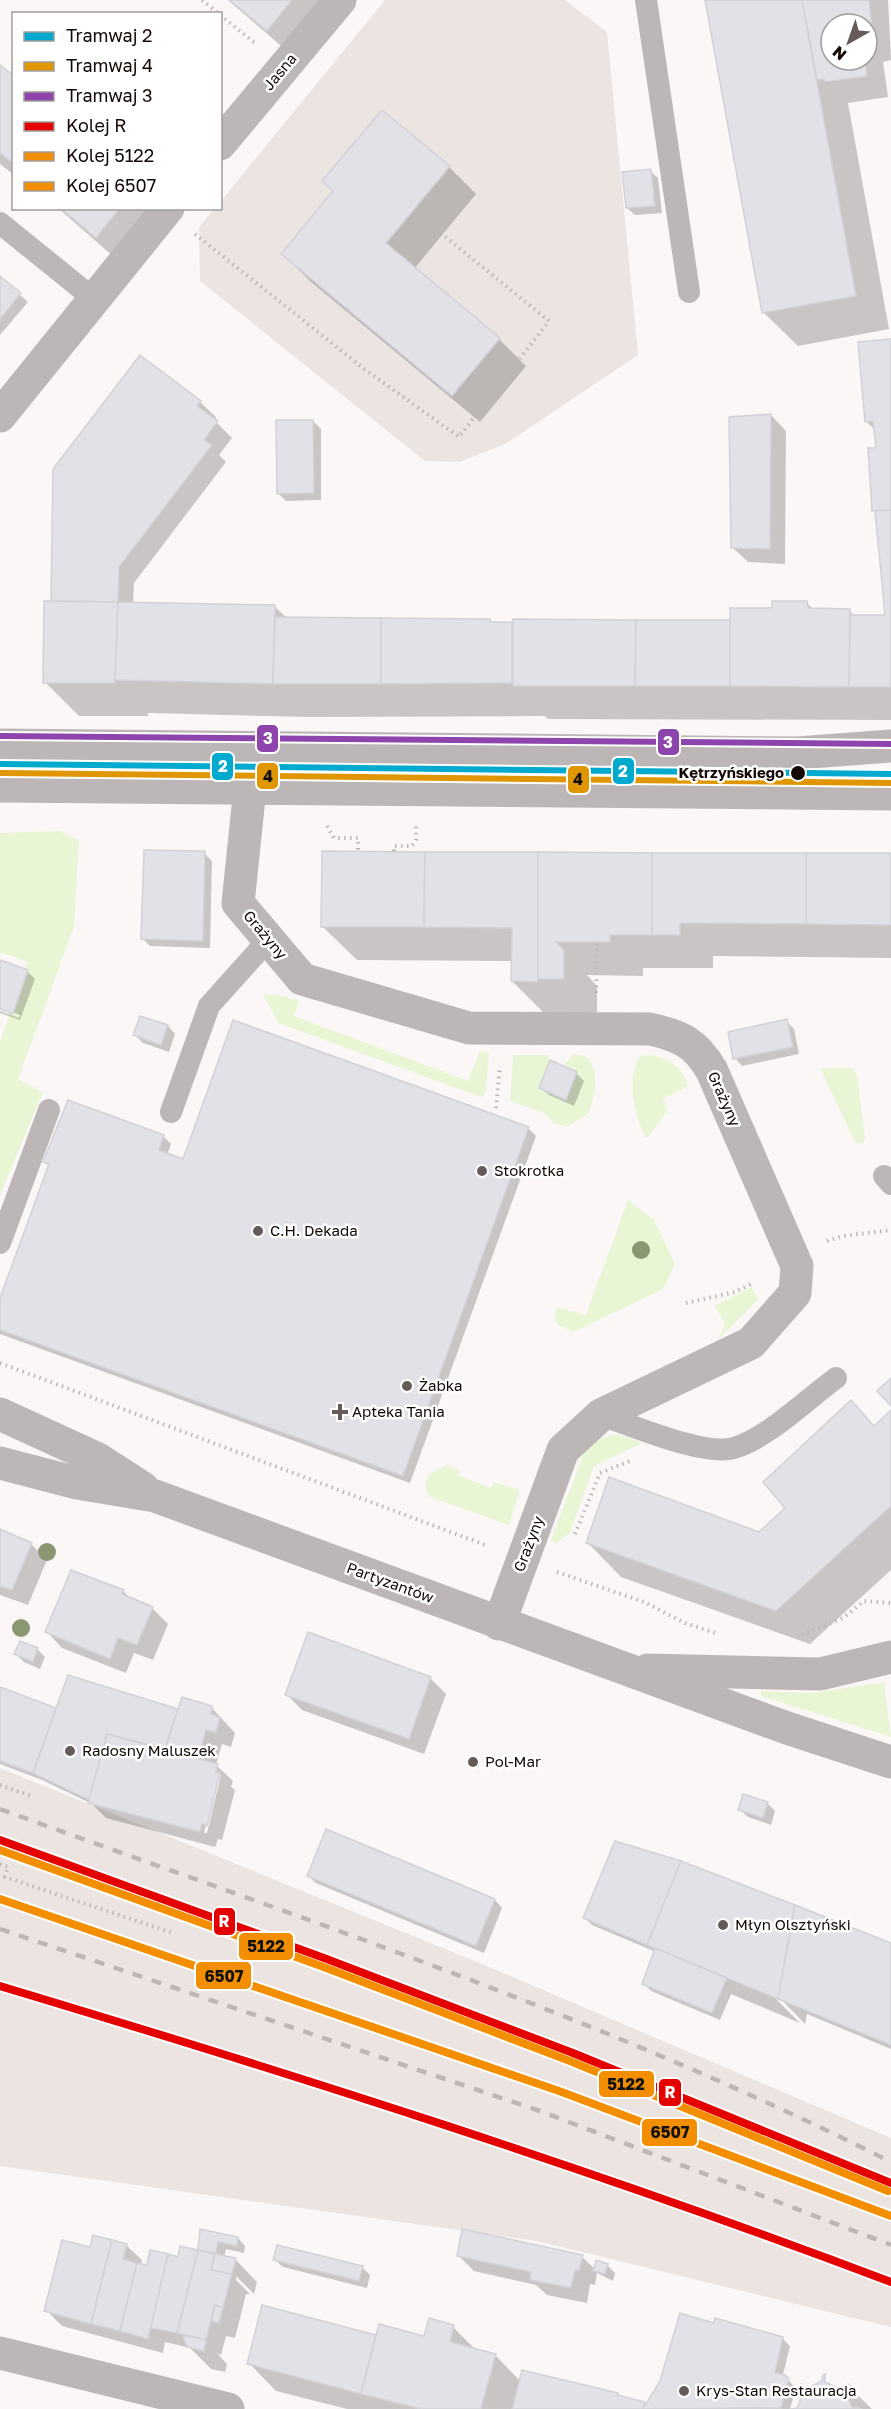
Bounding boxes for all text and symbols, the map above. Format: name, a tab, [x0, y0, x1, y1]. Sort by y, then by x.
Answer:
legend	[12, 12, 222, 210]
north arrow	[819, 12, 879, 72]
text: Tramwaj 2	[66, 24, 152, 46]
text: N	[828, 42, 850, 65]
street label: Jasna	[259, 49, 300, 93]
text: Tramwaj 4	[66, 54, 153, 76]
text: Tramwaj 3	[66, 84, 153, 106]
text: Kolej R	[66, 114, 126, 136]
text: Kolej 5122	[66, 144, 154, 166]
text: Kolej 6507	[66, 174, 156, 196]
line badge: 3	[256, 724, 279, 753]
text: 3	[263, 728, 273, 748]
line badge: 3	[657, 728, 680, 756]
text: 3	[663, 732, 673, 752]
line badge: 2	[211, 752, 234, 781]
text: 2	[218, 756, 228, 776]
line badge: 2	[612, 757, 635, 785]
text: 2	[618, 761, 628, 781]
line badge: 4	[256, 762, 279, 790]
place label: Kętrzyńskiego	[679, 763, 784, 781]
marker: Kętrzyńskiego	[789, 764, 807, 782]
line badge: 4	[567, 765, 590, 794]
text: 4	[263, 766, 273, 786]
text: 4	[573, 769, 583, 789]
street label: Grażyny	[240, 906, 292, 963]
street label: Grażyny	[705, 1068, 745, 1129]
place label: Stokrotka	[494, 1161, 564, 1179]
marker: Stokrotka	[475, 1164, 489, 1178]
place label: C.H. Dekada	[270, 1221, 358, 1239]
marker: C.H. Dekada	[251, 1224, 265, 1238]
place label: Żabka	[419, 1376, 463, 1394]
marker: Żabka	[400, 1379, 414, 1393]
place label: Apteka Tania	[352, 1402, 445, 1420]
marker: Apteka Tania	[333, 1405, 347, 1419]
street label: Grażyny	[509, 1513, 547, 1574]
street label: Partyzantów	[344, 1558, 436, 1606]
place label: Radosny Maluszek	[82, 1741, 216, 1759]
marker: Radosny Maluszek	[63, 1744, 77, 1758]
place label: Pol-Mar	[485, 1752, 541, 1770]
marker: Pol-Mar	[466, 1755, 480, 1769]
line badge: R	[213, 1907, 236, 1936]
text: R	[218, 1911, 230, 1931]
place label: Młyn Olsztyński	[735, 1915, 851, 1933]
marker: Młyn Olsztyński	[716, 1918, 730, 1932]
line badge: 5122	[238, 1932, 294, 1961]
text: 5122	[247, 1936, 285, 1956]
line badge: 6507	[195, 1961, 252, 1990]
text: 6507	[204, 1966, 244, 1986]
line badge: 5122	[598, 2070, 655, 2098]
text: 5122	[607, 2074, 645, 2094]
line badge: R	[658, 2078, 682, 2107]
text: R	[664, 2082, 676, 2102]
line badge: 6507	[641, 2118, 698, 2147]
text: 6507	[650, 2122, 690, 2142]
place label: Krys-Stan Restauracja	[696, 2381, 857, 2399]
marker: Krys-Stan Restauracja	[677, 2384, 691, 2398]

